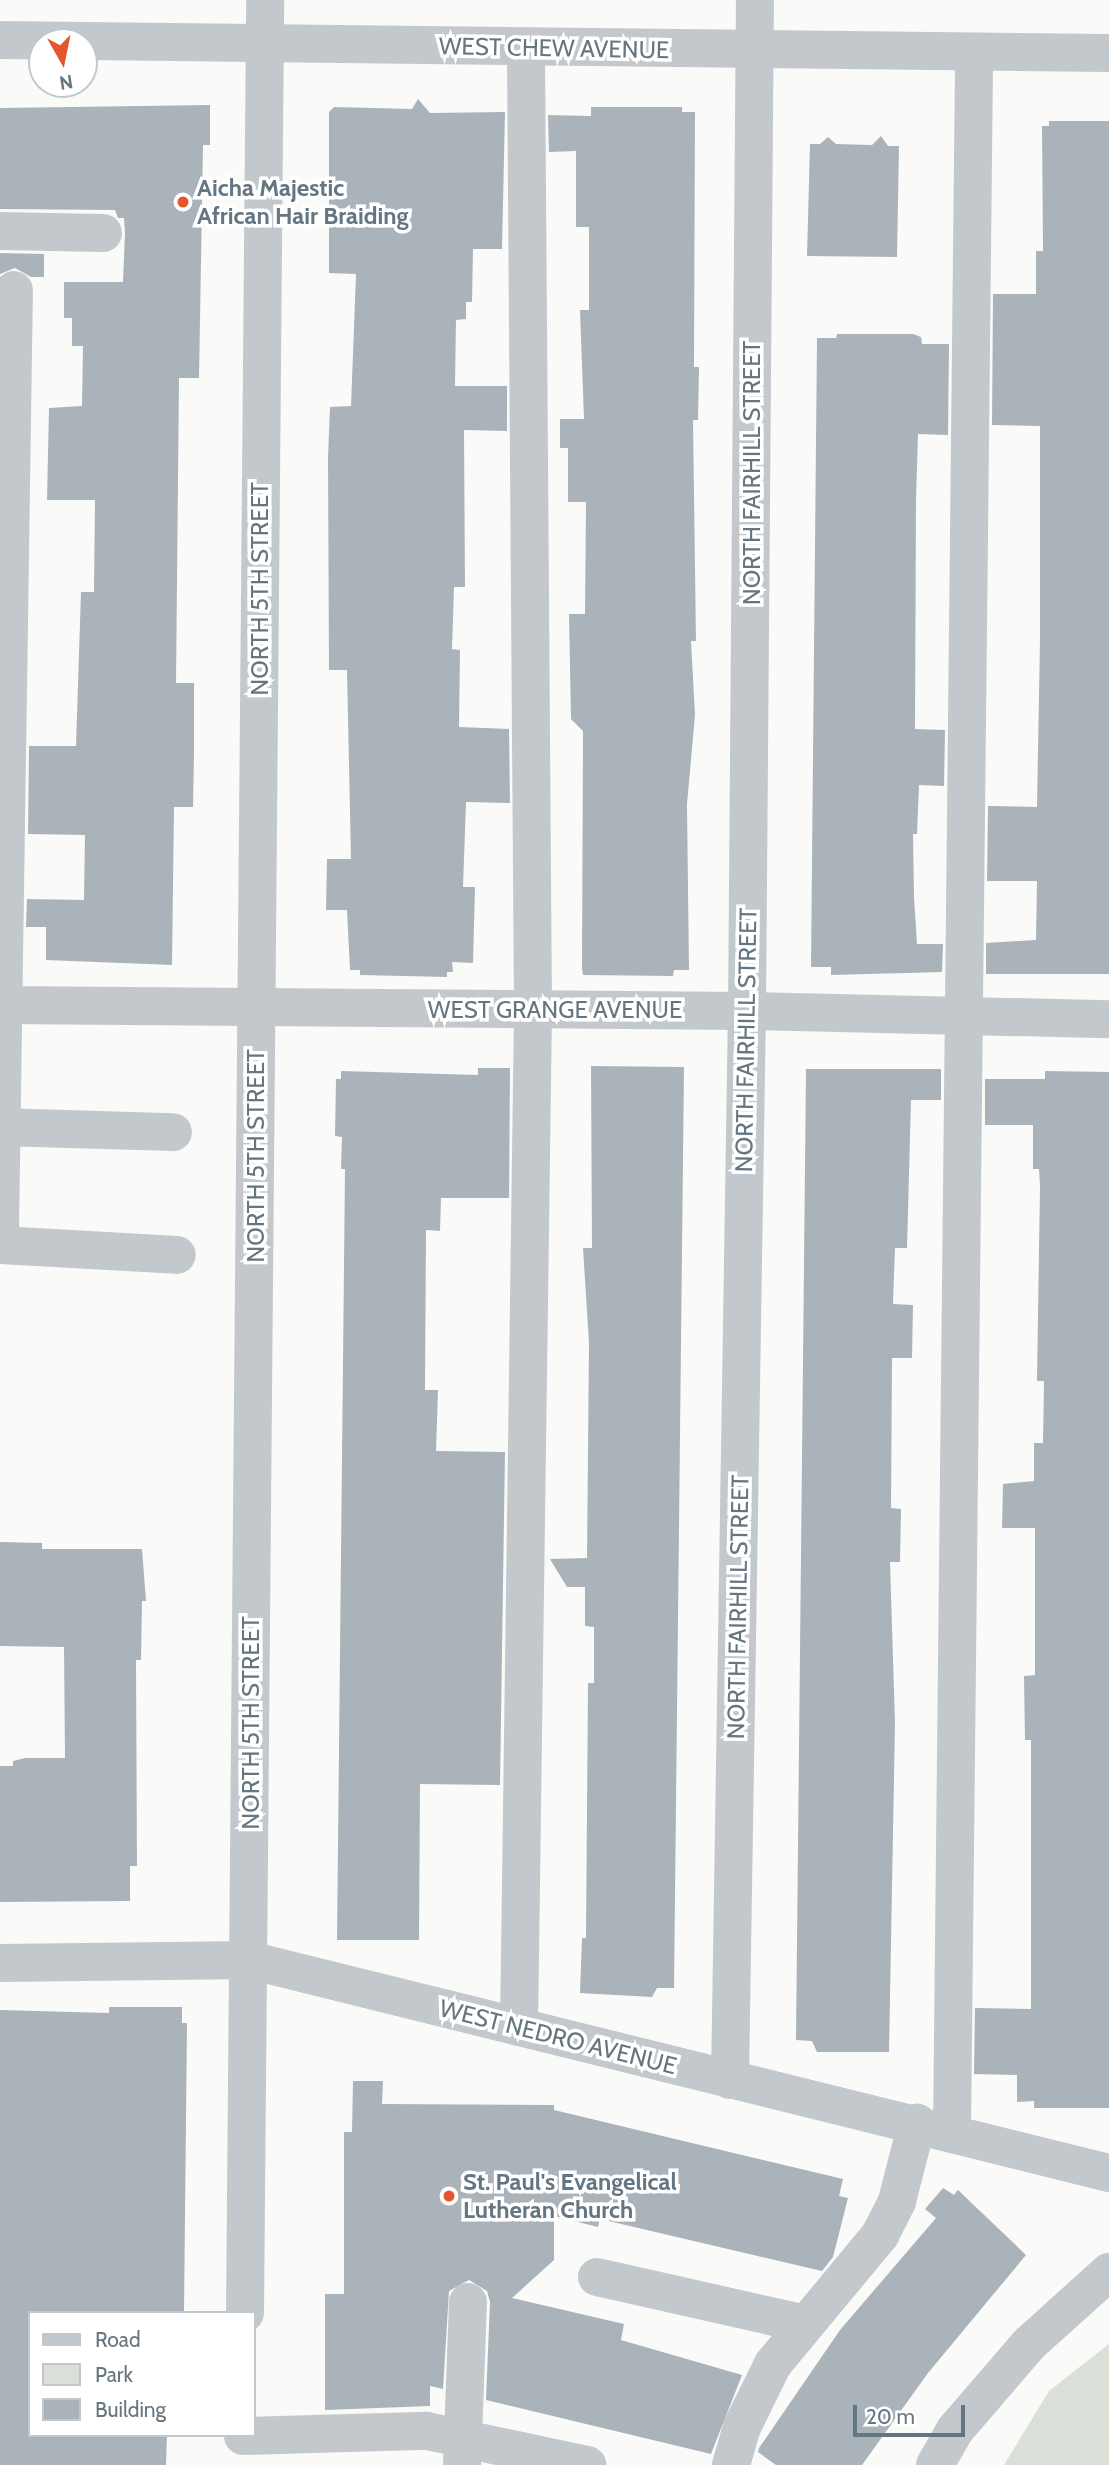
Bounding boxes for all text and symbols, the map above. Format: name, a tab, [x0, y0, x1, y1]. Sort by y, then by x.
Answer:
north arrow	[28, 28, 98, 98]
street label: WEST CHEW AVENUE	[439, 32, 669, 64]
text: N	[58, 70, 74, 95]
place label: Aicha Majestic African Hair Braiding	[197, 174, 408, 230]
marker: Aicha Majestic African Hair Braiding	[175, 194, 191, 210]
street label: NORTH FAIRHILL STREET	[738, 341, 766, 605]
street label: NORTH 5TH STREET	[246, 482, 274, 696]
street label: NORTH FAIRHILL STREET	[729, 908, 763, 1172]
street label: WEST GRANGE AVENUE	[428, 996, 682, 1024]
street label: NORTH 5TH STREET	[242, 1049, 270, 1263]
street label: NORTH FAIRHILL STREET	[721, 1475, 755, 1739]
street label: NORTH 5TH STREET	[237, 1616, 265, 1830]
street label: WEST NEDRO AVENUE	[436, 1994, 680, 2080]
place label: St. Paul's Evangelical Lutheran Church	[463, 2168, 677, 2224]
marker: St. Paul's Evangelical Lutheran Church	[441, 2188, 457, 2204]
legend	[28, 2311, 256, 2437]
text: Road	[95, 2327, 141, 2352]
text: Park	[95, 2362, 133, 2387]
scale bar	[857, 2392, 969, 2436]
text: Building	[95, 2397, 166, 2422]
text: 20 m	[866, 2404, 915, 2429]

